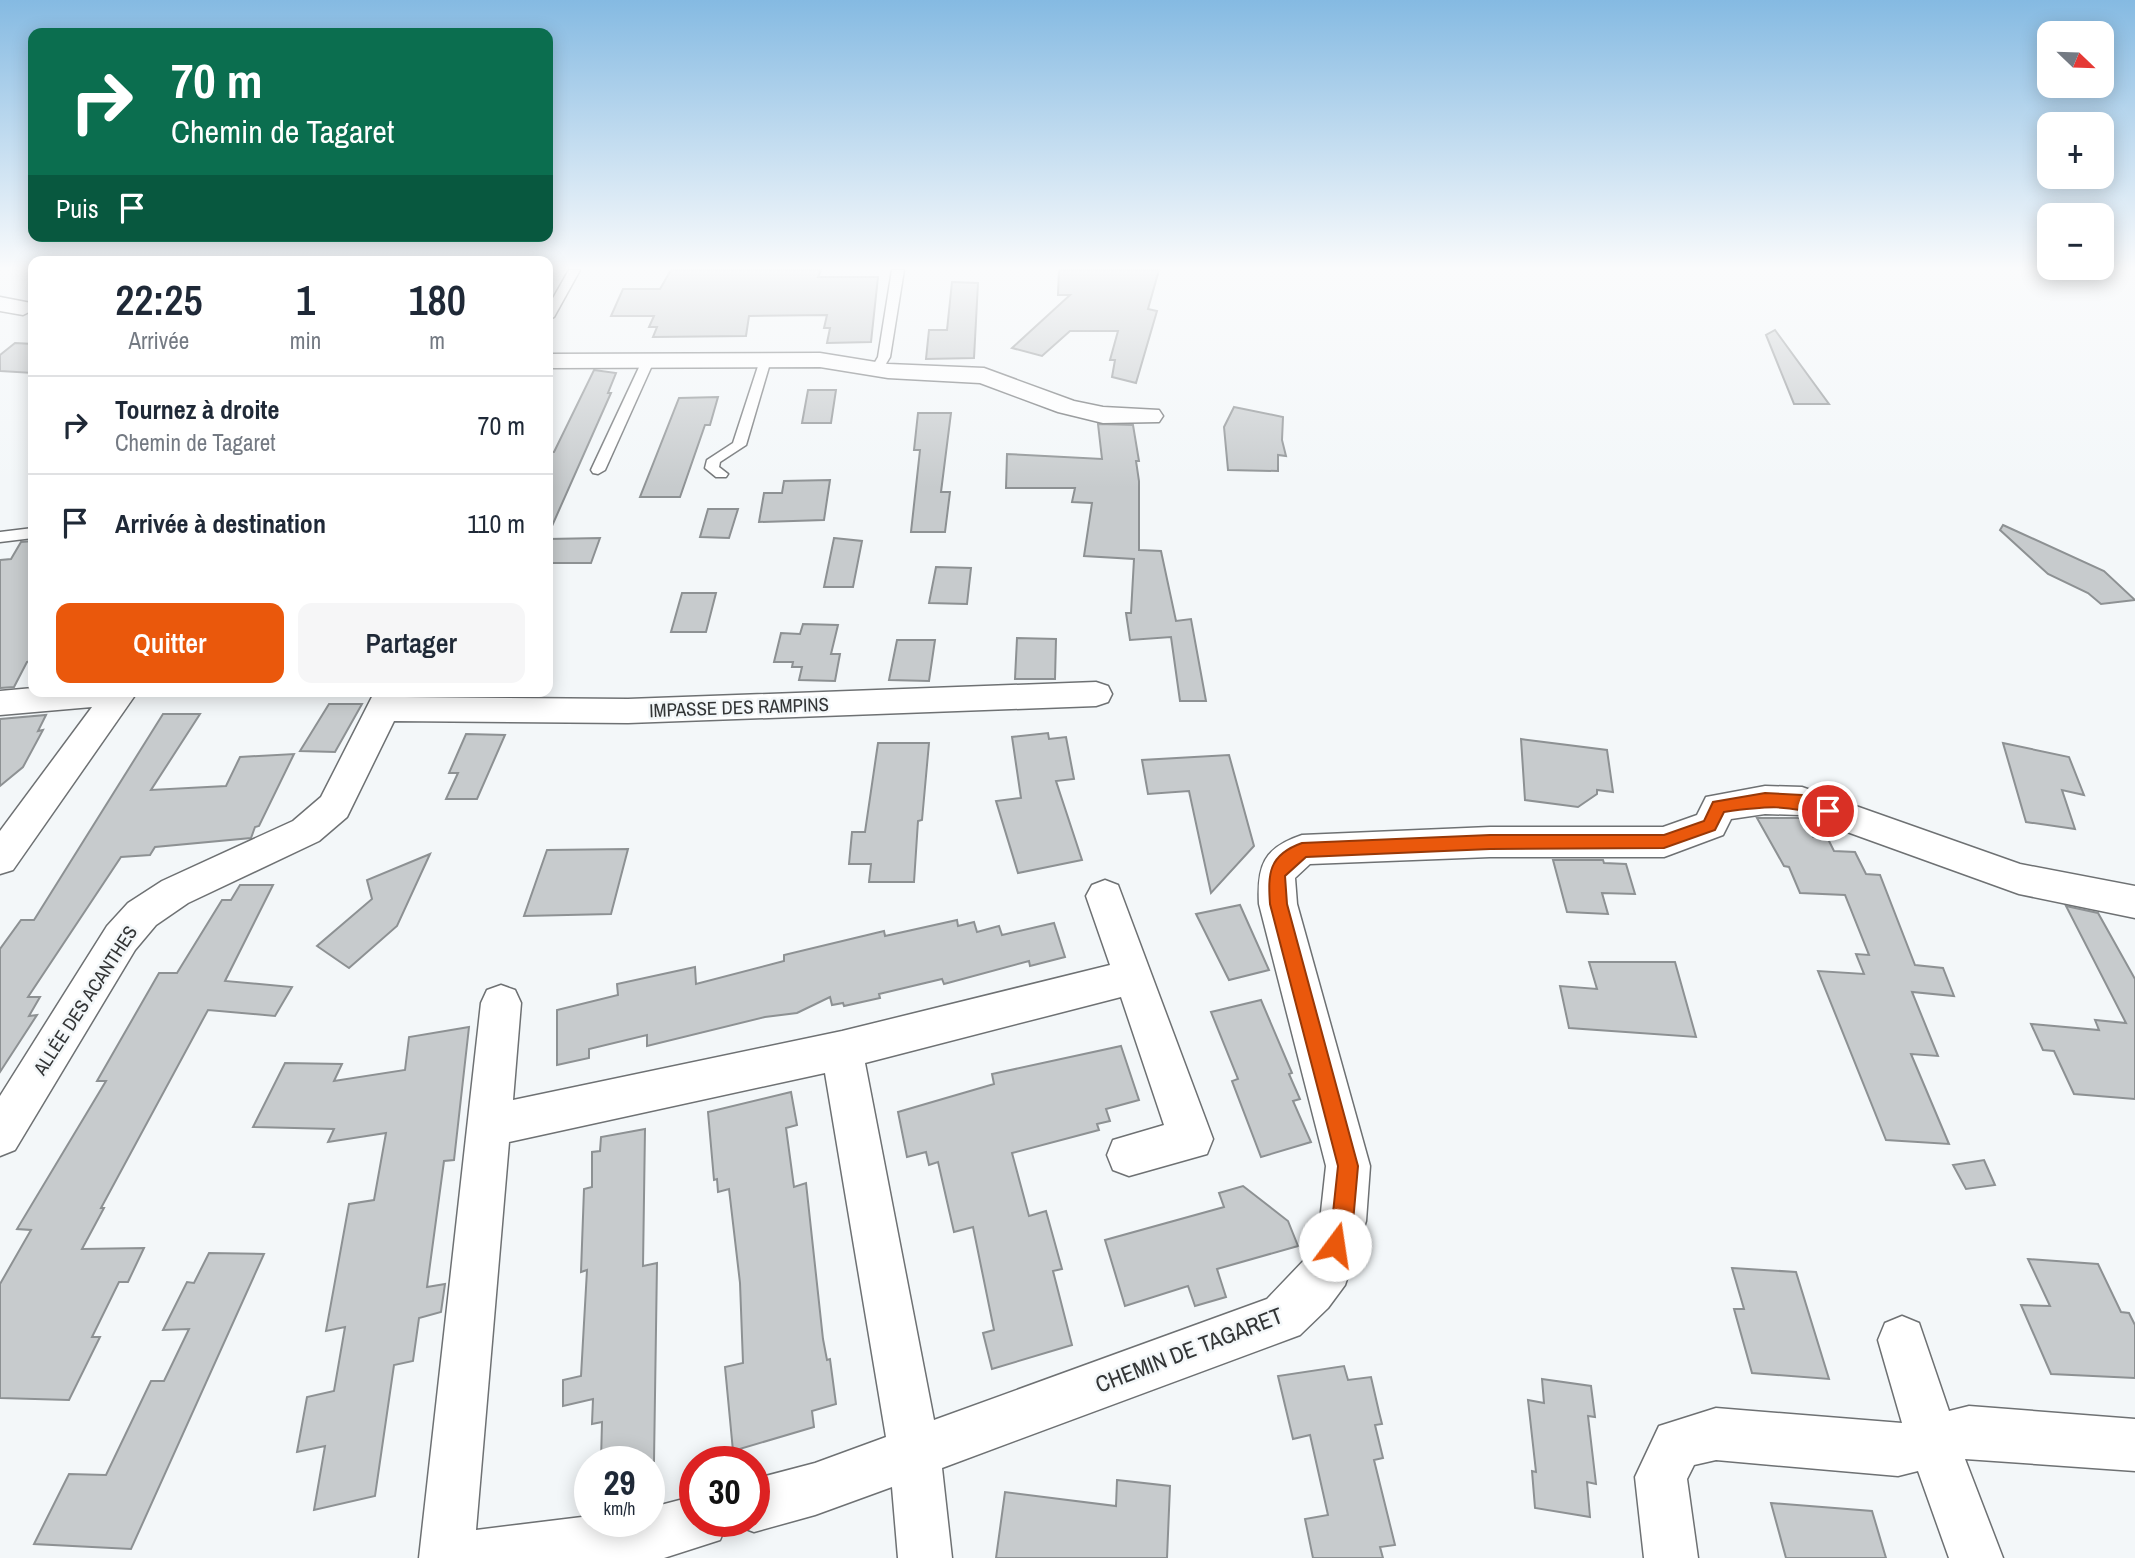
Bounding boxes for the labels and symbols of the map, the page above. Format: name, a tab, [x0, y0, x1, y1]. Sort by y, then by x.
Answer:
north arrow	[2037, 21, 2114, 98]
street label: IMPASSE DES RAMPINS	[649, 691, 829, 723]
pin	[1798, 781, 1858, 841]
street label: ALLÉE DES ACANTHES	[26, 920, 143, 1081]
position arrow	[1298, 1208, 1372, 1282]
street label: CHEMIN DE TAGARET	[1091, 1299, 1287, 1400]
speed limit sign: 30	[679, 1446, 770, 1537]

